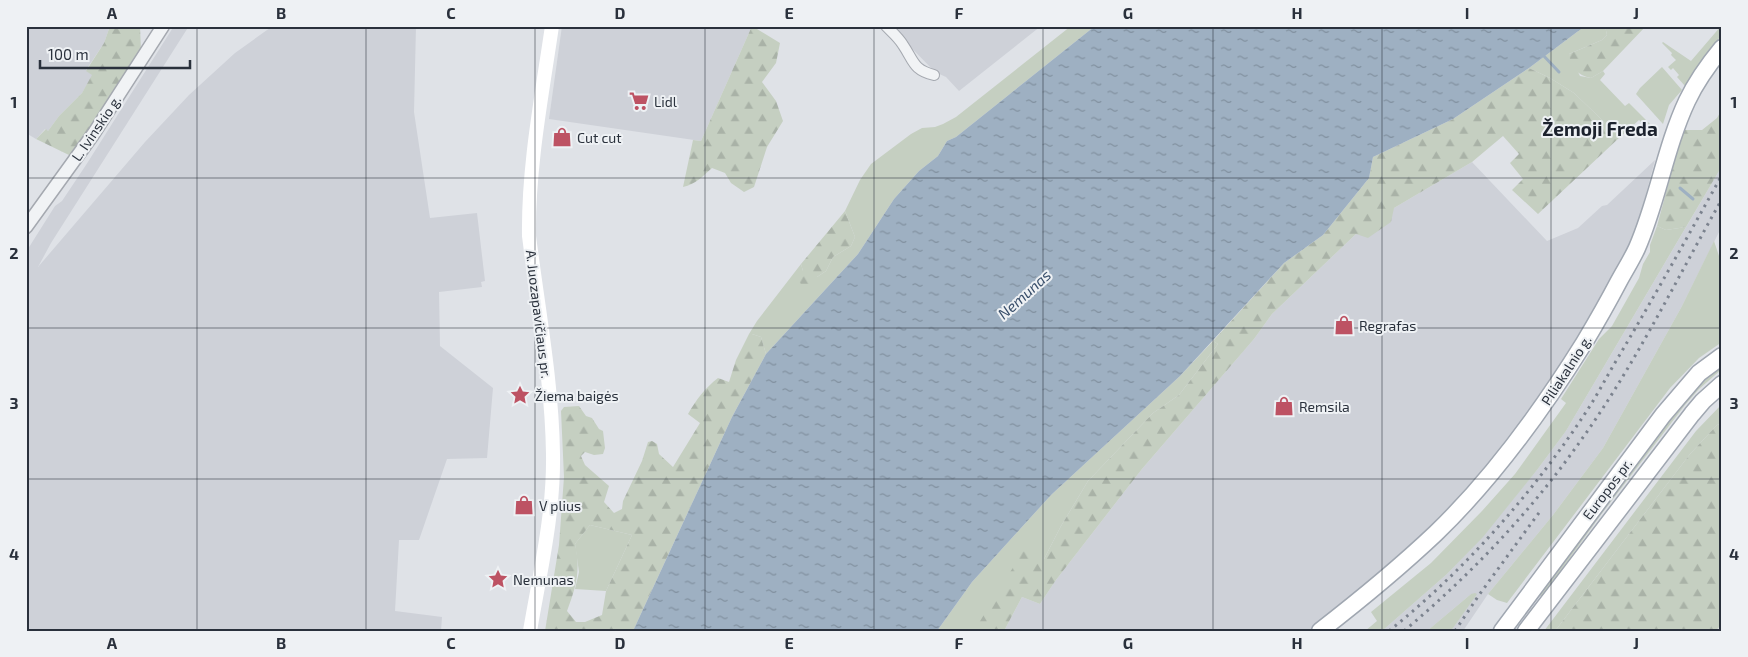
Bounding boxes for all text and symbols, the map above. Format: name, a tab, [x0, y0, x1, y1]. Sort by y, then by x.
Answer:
text: A	[107, 3, 118, 22]
text: B	[276, 3, 286, 22]
text: C	[446, 3, 456, 22]
text: D	[615, 3, 626, 22]
text: E	[784, 3, 794, 22]
text: F	[955, 3, 964, 22]
text: G	[1123, 3, 1133, 22]
text: H	[1291, 3, 1303, 22]
text: I	[1465, 3, 1469, 22]
text: J	[1633, 3, 1639, 22]
scale bar	[40, 38, 190, 70]
text: 100 m	[48, 45, 89, 63]
supermarket icon: Lidl	[628, 90, 650, 112]
text: 1	[11, 92, 17, 111]
street label: L. Ivinskio g.	[68, 92, 124, 164]
text: 1	[1731, 92, 1737, 111]
place label: Lidl	[654, 93, 678, 110]
district label: Žemoji Freda	[1542, 117, 1658, 140]
shop icon: Cut cut	[551, 126, 573, 148]
place label: Cut cut	[577, 129, 622, 146]
text: 2	[9, 243, 19, 262]
text: 2	[1729, 243, 1739, 262]
street label: A. Juozapavičiaus pr.	[523, 249, 555, 379]
water label: Nemunas	[994, 265, 1054, 322]
shop icon: Regrafas	[1333, 314, 1355, 336]
place label: Regrafas	[1359, 317, 1416, 334]
street label: Piliakalnio g.	[1537, 332, 1595, 408]
place icon: Žiema baigės	[509, 384, 531, 406]
place label: Žiema baigės	[535, 387, 619, 404]
text: 3	[9, 393, 19, 412]
text: 3	[1729, 393, 1739, 412]
shop icon: Remsila	[1273, 395, 1295, 417]
place label: Remsila	[1299, 398, 1350, 415]
street label: Europos pr.	[1579, 455, 1635, 523]
shop icon: V plius	[513, 494, 535, 516]
place label: V plius	[539, 497, 581, 514]
text: 4	[9, 544, 19, 563]
text: 4	[1729, 544, 1739, 563]
place icon: Nemunas	[487, 568, 509, 590]
place label: Nemunas	[513, 571, 574, 588]
text: A	[107, 633, 118, 652]
text: B	[276, 633, 286, 652]
text: C	[446, 633, 456, 652]
text: D	[615, 633, 626, 652]
text: E	[784, 633, 794, 652]
text: F	[955, 633, 964, 652]
text: G	[1123, 633, 1133, 652]
text: H	[1291, 633, 1303, 652]
text: I	[1465, 633, 1469, 652]
text: J	[1633, 633, 1639, 652]

